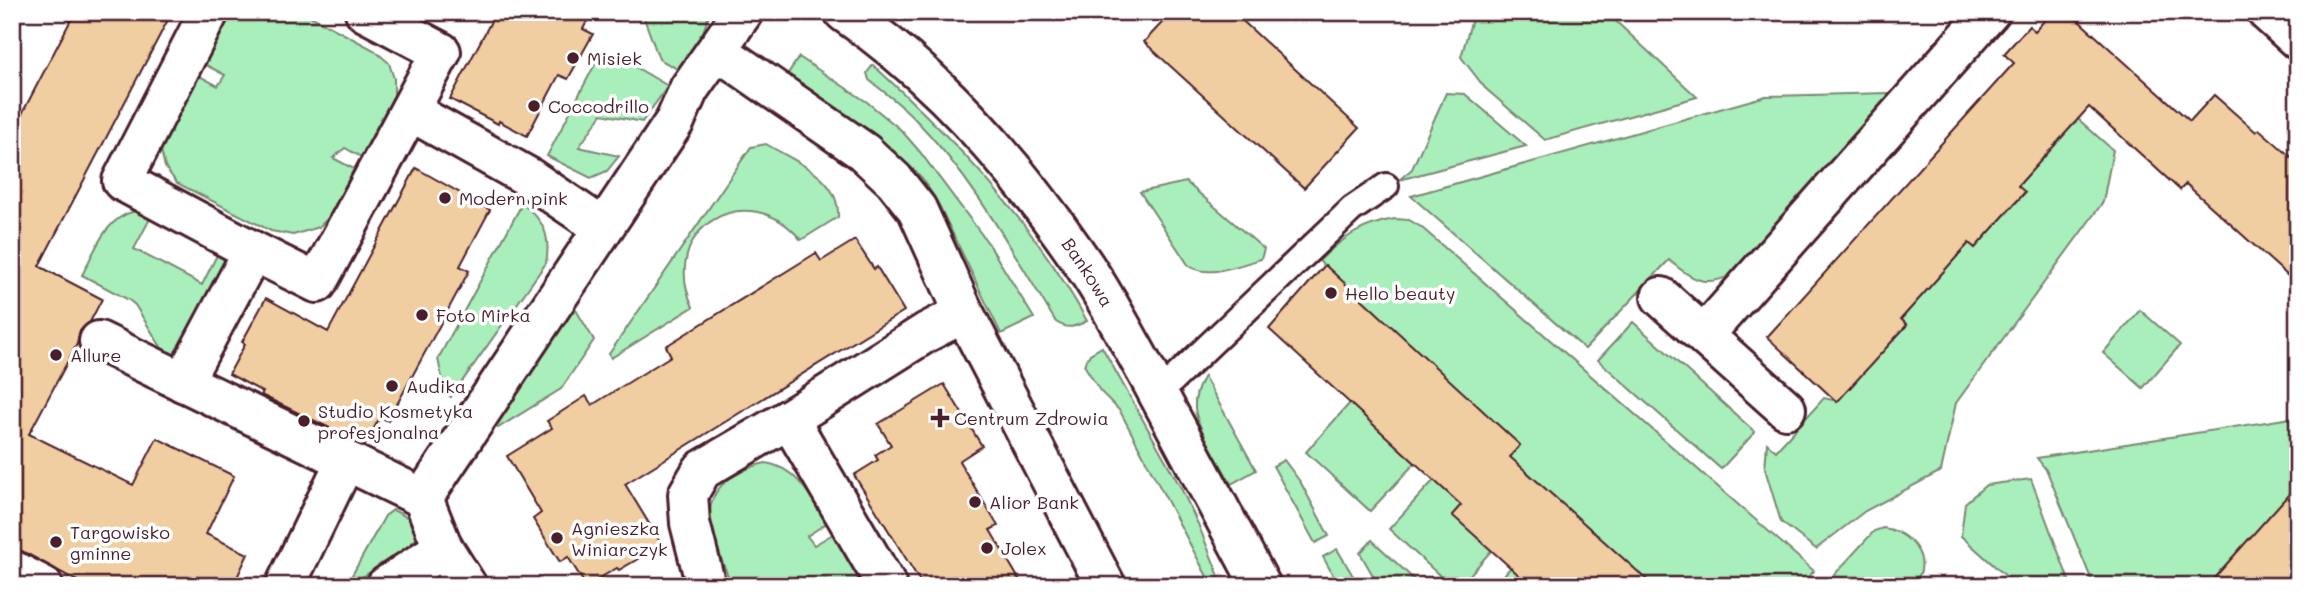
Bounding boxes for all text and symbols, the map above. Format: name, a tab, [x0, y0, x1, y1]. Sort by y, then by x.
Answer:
place label: Misiek	[587, 46, 642, 70]
marker: Misiek	[565, 50, 581, 66]
place label: Coccodrillo	[548, 94, 649, 118]
marker: Coccodrillo	[526, 98, 542, 114]
place label: Modern pink	[459, 186, 568, 210]
marker: Modern pink	[437, 190, 453, 206]
street label: Bankowa	[1057, 233, 1119, 311]
place label: Hello beauty	[1345, 281, 1455, 305]
marker: Hello beauty	[1323, 285, 1339, 301]
place label: Foto Mirka	[436, 303, 531, 327]
marker: Foto Mirka	[414, 307, 430, 323]
place label: Allure	[70, 343, 122, 367]
marker: Allure	[48, 347, 64, 363]
place label: Audika	[406, 374, 466, 398]
marker: Audika	[384, 378, 400, 394]
place label: Studio Kosmetyka profesjonalna	[318, 399, 473, 444]
place label: Centrum Zdrowia	[954, 406, 1109, 430]
marker: Centrum Zdrowia	[932, 410, 948, 426]
marker: Studio Kosmetyka profesjonalna	[296, 413, 312, 429]
place label: Alior Bank	[989, 490, 1079, 514]
marker: Alior Bank	[967, 494, 983, 510]
place label: Agnieszka Winiarczyk	[571, 516, 668, 561]
place label: Targowisko gminne	[70, 520, 170, 565]
marker: Agnieszka Winiarczyk	[549, 530, 565, 546]
marker: Targowisko gminne	[48, 534, 64, 550]
place label: Jolex	[1001, 536, 1046, 560]
marker: Jolex	[979, 540, 995, 556]

